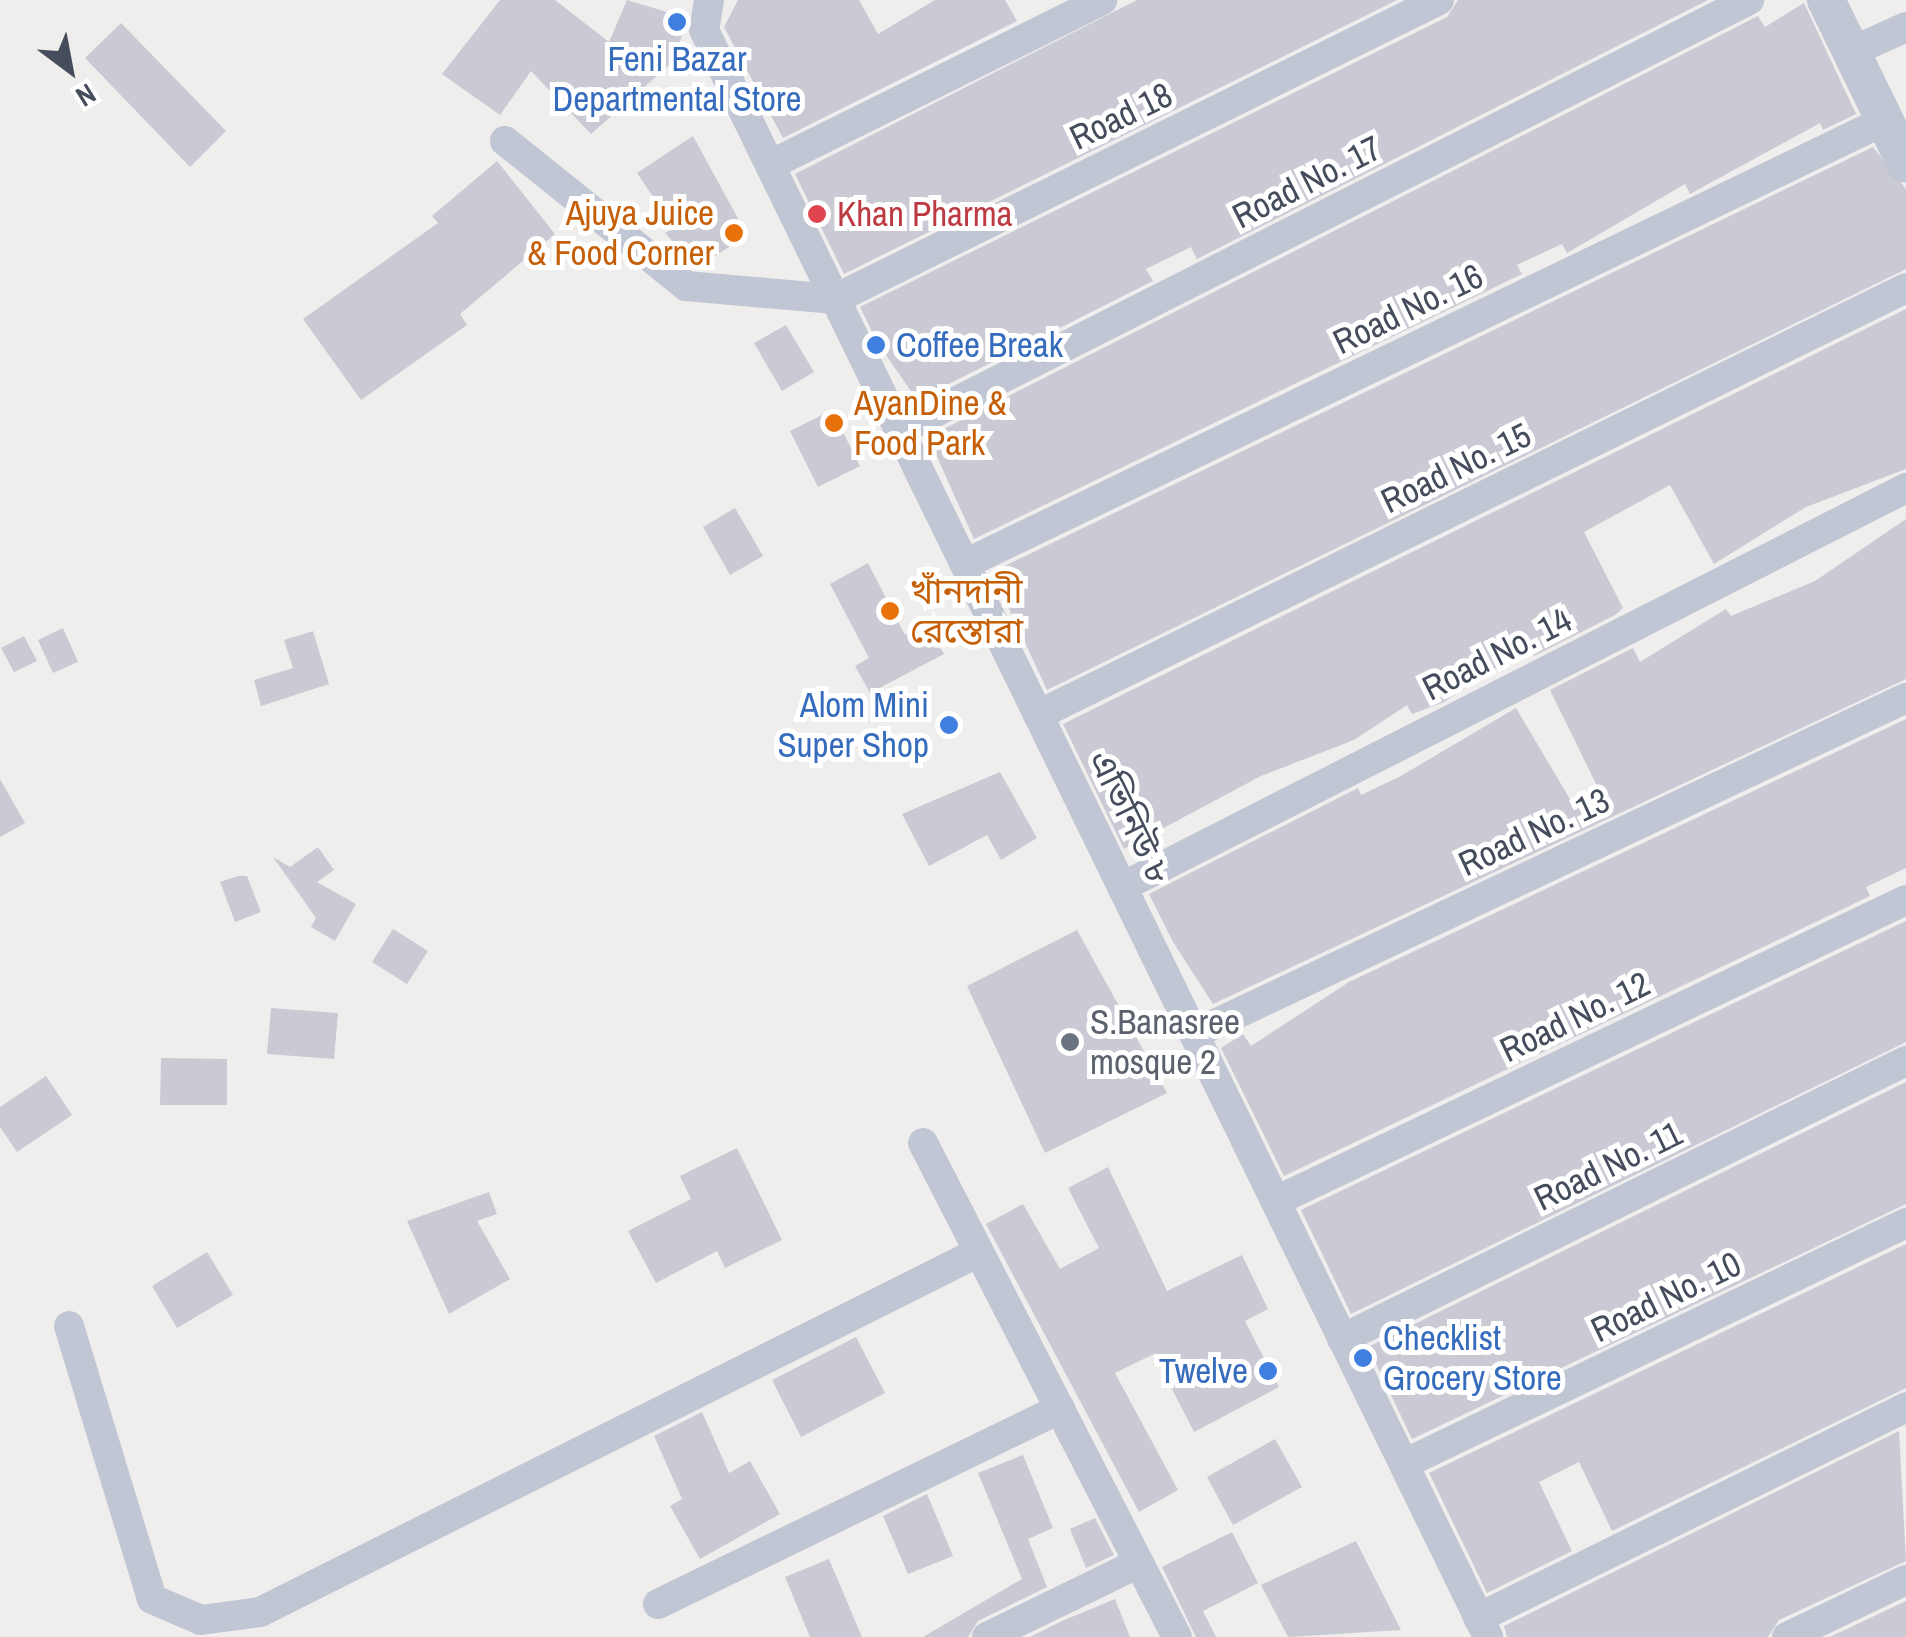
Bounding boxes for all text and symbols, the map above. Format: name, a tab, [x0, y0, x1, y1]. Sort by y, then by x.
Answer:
marker: Feni Bazar Departmental Store	[666, 11, 688, 33]
north arrow	[20, 20, 120, 120]
place label: Feni Bazar Departmental Store	[553, 38, 801, 120]
street label: Road 18	[1063, 73, 1179, 159]
text: N	[69, 75, 103, 116]
street label: Road No. 17	[1226, 127, 1388, 237]
place label: Ajuya Juice & Food Corner	[527, 192, 714, 274]
place label: Khan Pharma	[837, 193, 1012, 235]
marker: Khan Pharma	[806, 203, 828, 225]
marker: Ajuya Juice & Food Corner	[723, 222, 745, 244]
street label: Road No. 16	[1326, 255, 1490, 363]
place label: Coffee Break	[896, 324, 1063, 366]
marker: Coffee Break	[865, 334, 887, 356]
place label: AyanDine & Food Park	[854, 382, 1007, 464]
marker: AyanDine & Food Park	[823, 412, 845, 434]
street label: Road No. 15	[1374, 414, 1538, 522]
place label: খাঁনদানী রেস্তোরা	[910, 570, 1023, 652]
street label: Road No. 14	[1416, 599, 1578, 709]
marker: খাঁনদানী রেস্তোরা	[879, 600, 901, 622]
place label: Alom Mini Super Shop	[777, 684, 929, 766]
marker: Alom Mini Super Shop	[938, 714, 960, 736]
street label: এভিনিউ ৮	[1080, 743, 1180, 891]
street label: Road No. 13	[1452, 779, 1616, 885]
street label: Road No. 12	[1493, 963, 1657, 1071]
place label: S.Banasree mosque 2	[1090, 1001, 1240, 1083]
marker: S.Banasree mosque 2	[1059, 1031, 1081, 1053]
street label: Road No. 11	[1527, 1112, 1689, 1220]
street label: Road No. 10	[1584, 1243, 1748, 1351]
place label: Checklist Grocery Store	[1383, 1317, 1562, 1399]
marker: Checklist Grocery Store	[1352, 1347, 1374, 1369]
place label: Twelve	[1159, 1350, 1248, 1392]
marker: Twelve	[1257, 1360, 1279, 1382]

